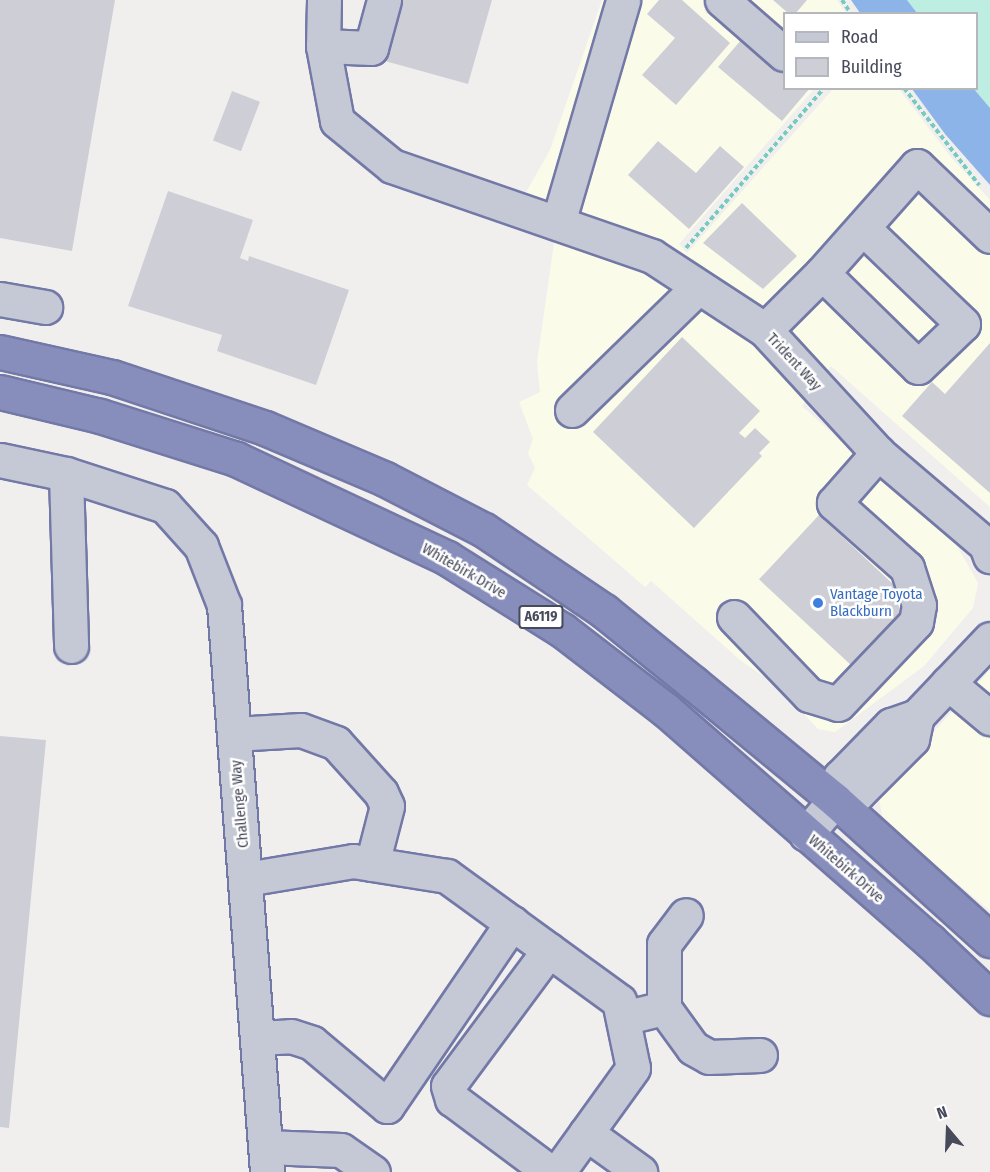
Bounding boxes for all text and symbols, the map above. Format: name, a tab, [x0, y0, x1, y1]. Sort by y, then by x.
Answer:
legend	[783, 12, 978, 90]
text: Road	[841, 26, 878, 48]
text: Building	[841, 56, 902, 78]
street label: Trident Way	[763, 330, 825, 394]
street label: Whitebirk Drive	[419, 540, 509, 602]
place label: Vantage Toyota Blackburn	[830, 585, 923, 620]
marker: Vantage Toyota Blackburn	[811, 596, 825, 610]
road number: A6119	[517, 606, 565, 628]
street label: Challenge Way	[227, 759, 253, 849]
street label: Whitebirk Drive	[805, 831, 887, 907]
north arrow	[918, 1100, 978, 1160]
text: N	[934, 1102, 950, 1123]

